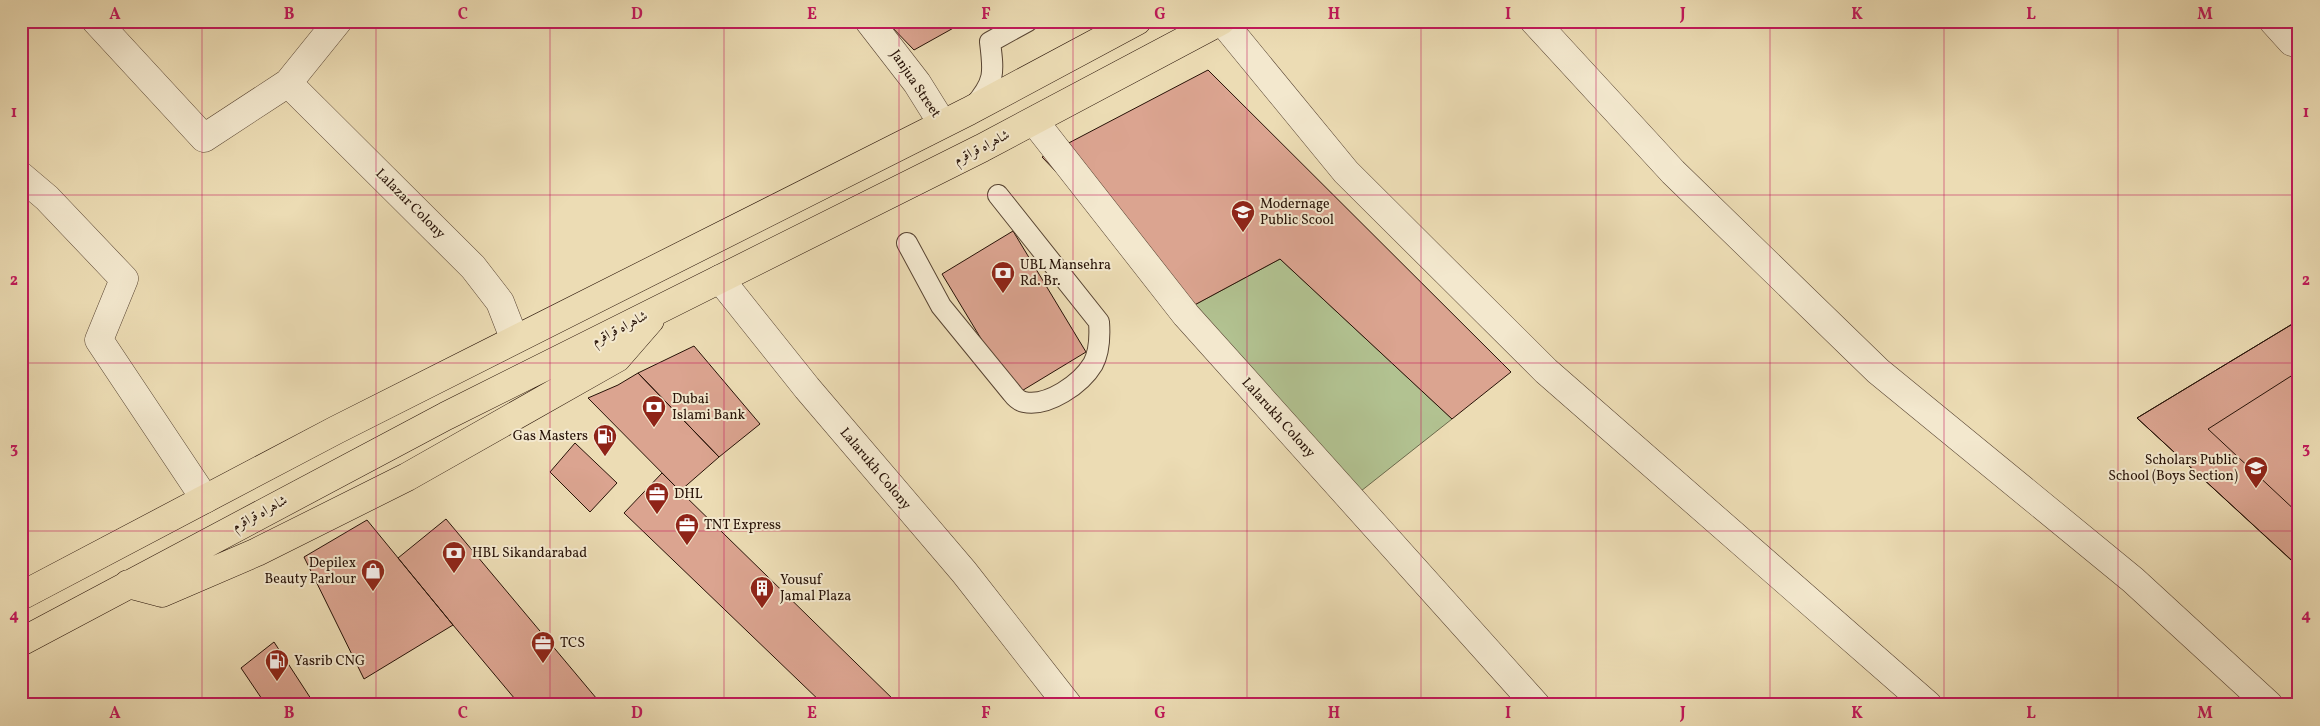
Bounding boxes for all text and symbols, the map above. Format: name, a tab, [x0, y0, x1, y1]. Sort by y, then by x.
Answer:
text: A	[109, 4, 121, 26]
text: B	[284, 4, 295, 26]
text: C	[458, 4, 468, 26]
text: D	[631, 4, 643, 26]
text: E	[807, 4, 817, 26]
text: F	[981, 4, 991, 26]
text: G	[1154, 4, 1166, 26]
text: H	[1328, 4, 1340, 26]
text: I	[1505, 4, 1511, 26]
text: J	[1679, 4, 1686, 26]
text: K	[1851, 4, 1863, 26]
text: L	[2026, 4, 2036, 26]
text: M	[2197, 4, 2213, 26]
street label: Janjua Street	[885, 46, 945, 122]
text: 1	[11, 102, 17, 124]
text: 1	[2303, 102, 2309, 124]
street label: شاہراہ قراقرم	[951, 126, 1014, 172]
street label: Lalazar Colony	[371, 165, 450, 244]
place label: Modernage Public Scool	[1260, 195, 1334, 230]
school or university icon: Modernage Public Scool	[1230, 199, 1256, 233]
place label: UBL Mansehra Rd. Br.	[1020, 256, 1111, 291]
bank icon: UBL Mansehra Rd. Br.	[990, 260, 1016, 294]
text: 2	[10, 270, 18, 292]
text: 2	[2302, 270, 2310, 292]
street label: شاہراہ قراقرم	[589, 307, 652, 353]
street label: Lalarukh Colony	[1237, 374, 1319, 463]
place label: Dubai Islami Bank	[672, 390, 746, 425]
bank icon: Dubai Islami Bank	[641, 394, 667, 428]
fuel station icon: Gas Masters	[592, 423, 618, 457]
street label: Lalarukh Colony	[835, 424, 915, 514]
place label: Gas Masters	[513, 427, 588, 446]
text: 3	[10, 438, 18, 460]
text: 3	[2302, 438, 2310, 460]
place label: Scholars Public School (Boys Section)	[2108, 451, 2238, 486]
school or university icon: Scholars Public School (Boys Section)	[2243, 455, 2269, 489]
office icon: DHL	[644, 481, 670, 515]
place label: DHL	[674, 485, 703, 504]
street label: شاہراہ قراقرم	[229, 491, 292, 538]
office icon: TNT Express	[674, 512, 700, 546]
place label: TNT Express	[704, 516, 781, 535]
bank icon: HBL Sikandarabad	[441, 540, 467, 574]
place label: HBL Sikandarabad	[472, 544, 587, 563]
place label: Depilex Beauty Parlour	[265, 554, 356, 589]
shop icon: Depilex Beauty Parlour	[360, 558, 386, 592]
place label: Yousuf Jamal Plaza	[780, 571, 851, 606]
building icon: Yousuf Jamal Plaza	[749, 575, 775, 609]
text: 4	[9, 605, 19, 627]
text: 4	[2301, 605, 2311, 627]
office icon: TCS	[530, 630, 556, 664]
place label: TCS	[560, 634, 585, 653]
fuel station icon: Yasrib CNG	[264, 648, 290, 682]
place label: Yasrib CNG	[294, 652, 365, 671]
text: A	[109, 703, 121, 725]
text: B	[284, 703, 295, 725]
text: C	[458, 703, 468, 725]
text: D	[631, 703, 643, 725]
text: E	[807, 703, 817, 725]
text: F	[981, 703, 991, 725]
text: G	[1154, 703, 1166, 725]
text: H	[1328, 703, 1340, 725]
text: I	[1505, 703, 1511, 725]
text: J	[1679, 703, 1686, 725]
text: K	[1851, 703, 1863, 725]
text: L	[2026, 703, 2036, 725]
text: M	[2197, 703, 2213, 725]

